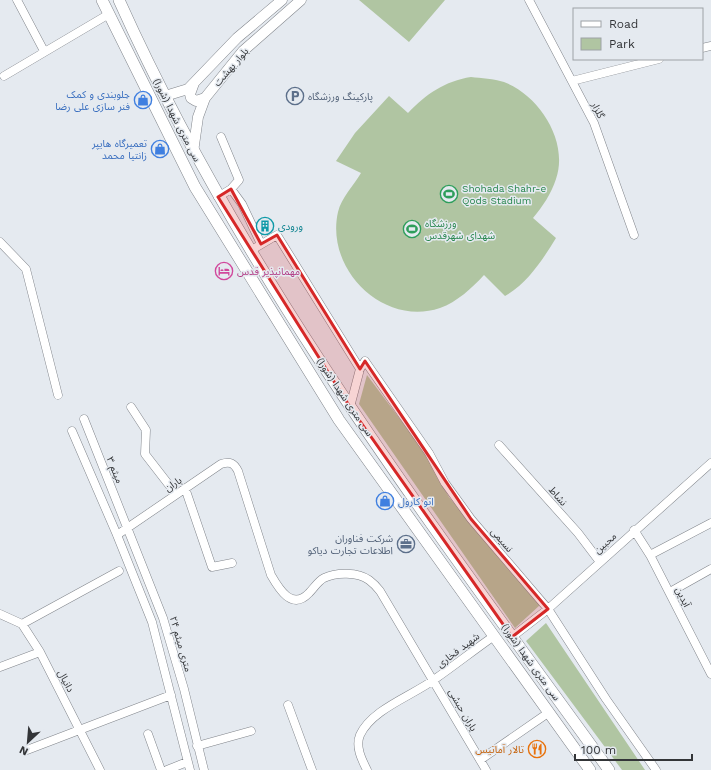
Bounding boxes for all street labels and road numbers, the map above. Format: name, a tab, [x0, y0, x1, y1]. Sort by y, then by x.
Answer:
street label: بلوار بهشت	[211, 45, 252, 89]
street label: سی متری شهدا (شورا)	[150, 77, 203, 164]
street label: گلزار	[588, 99, 607, 121]
street label: سی متری شهدا (شورا)	[314, 356, 375, 439]
street label: میثم ۳	[103, 455, 125, 486]
street label: باران	[162, 474, 184, 494]
street label: نشاط	[547, 484, 570, 508]
street label: نسیمی	[489, 526, 516, 554]
street label: محبین	[592, 530, 618, 556]
street label: آیدین	[673, 585, 693, 610]
street label: ۲۴ متری میثم	[166, 615, 194, 674]
street label: سی متری شهدا (شورا)	[499, 622, 563, 703]
street label: شهید فخاری	[435, 630, 482, 670]
street label: دانیال	[55, 668, 76, 695]
street label: یاران حبشی	[446, 687, 480, 734]

